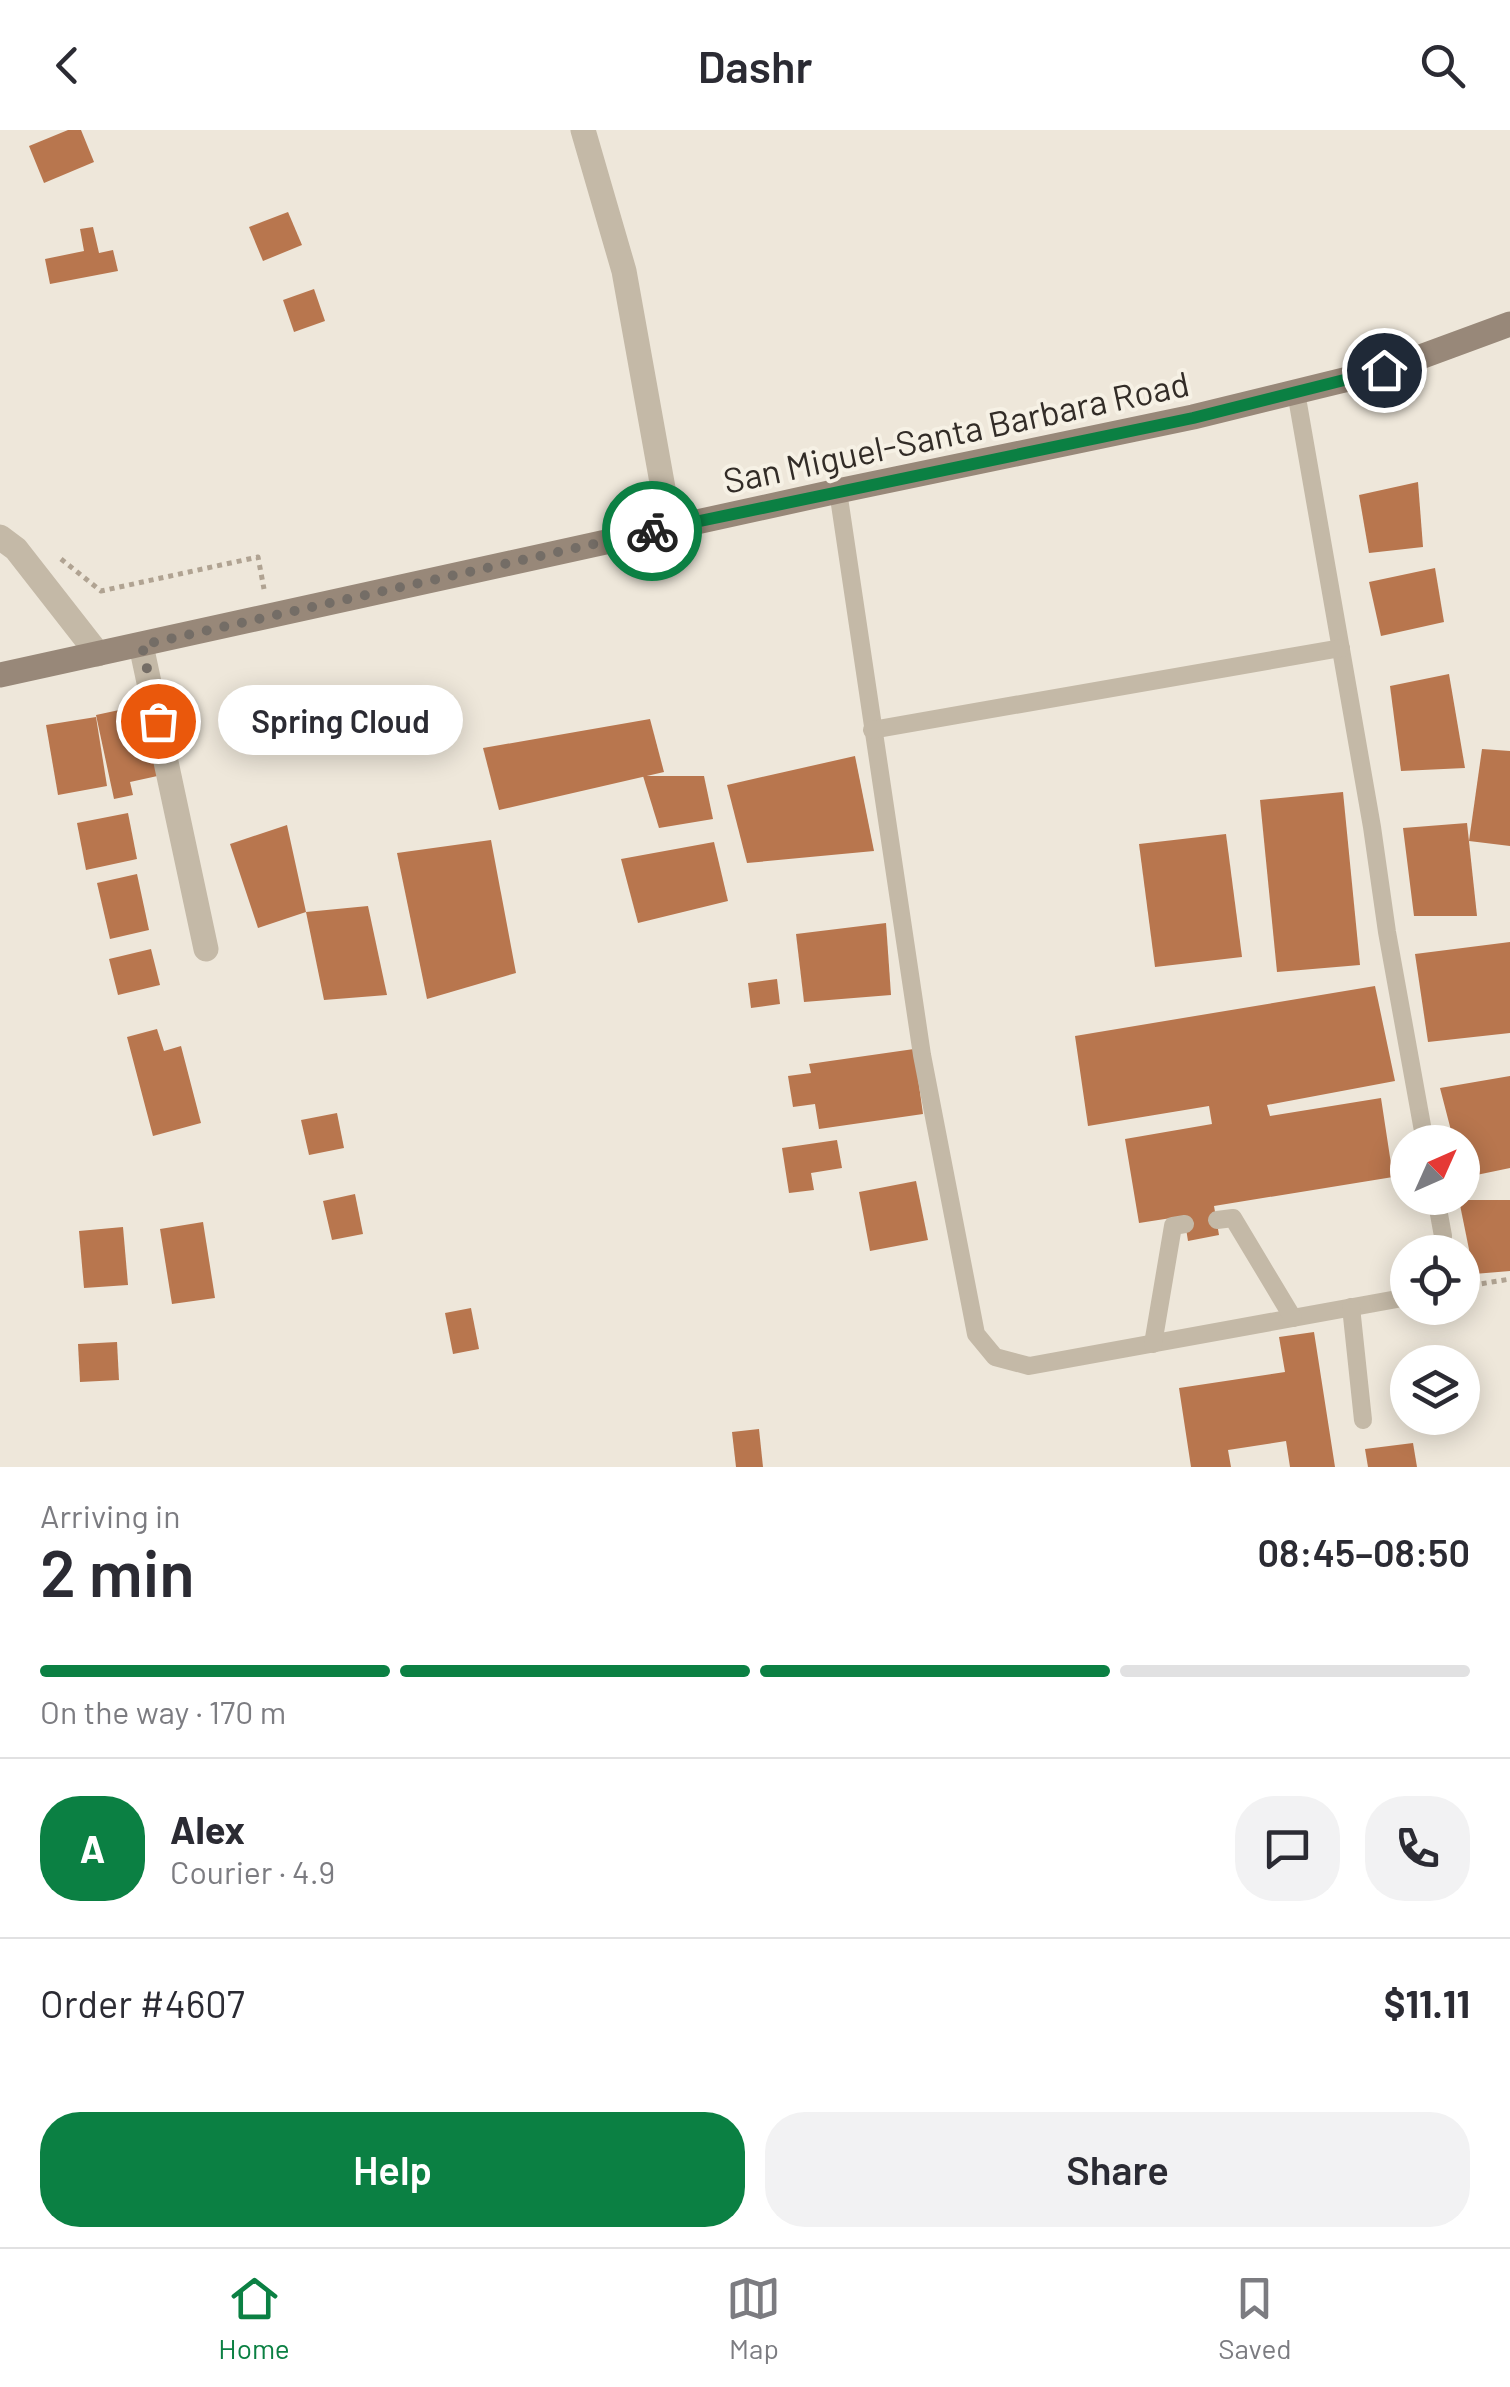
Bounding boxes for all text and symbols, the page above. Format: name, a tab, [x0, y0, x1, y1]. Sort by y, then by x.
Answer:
icon: back	[40, 38, 95, 93]
text: Dashr	[698, 38, 812, 92]
icon: search	[1415, 38, 1470, 93]
pin	[1342, 328, 1427, 413]
icon: home	[1357, 343, 1412, 398]
street label: San Miguel-Santa Barbara Road	[719, 361, 1193, 501]
courier	[602, 481, 702, 581]
icon: bike	[625, 504, 680, 559]
pin	[116, 679, 201, 764]
callout: Spring Cloud	[218, 686, 463, 756]
icon: bag	[131, 694, 186, 749]
text: Spring Cloud	[251, 701, 430, 739]
north arrow	[1390, 1125, 1480, 1215]
map controls	[1390, 1125, 1480, 1435]
button: locate	[1390, 1235, 1480, 1325]
button: layers	[1390, 1345, 1480, 1435]
text: Arriving in	[40, 1496, 180, 1534]
text: 08:45–08:50	[1258, 1529, 1470, 1575]
text: 2 min	[40, 1532, 195, 1610]
text: On the way · 170 m	[40, 1692, 286, 1730]
button: chat	[1235, 1796, 1340, 1901]
button: phone	[1365, 1796, 1470, 1901]
text: Alex	[170, 1806, 245, 1852]
text: A	[80, 1825, 105, 1871]
text: Courier · 4.9	[170, 1852, 335, 1890]
text: Order #4607	[40, 1980, 245, 2026]
text: $11.11	[1384, 1980, 1470, 2026]
button: Help	[40, 2112, 745, 2227]
button: Share	[765, 2112, 1470, 2227]
tab: Home	[218, 2271, 290, 2365]
tab: Map	[726, 2271, 781, 2365]
tab: Saved	[1218, 2271, 1292, 2365]

